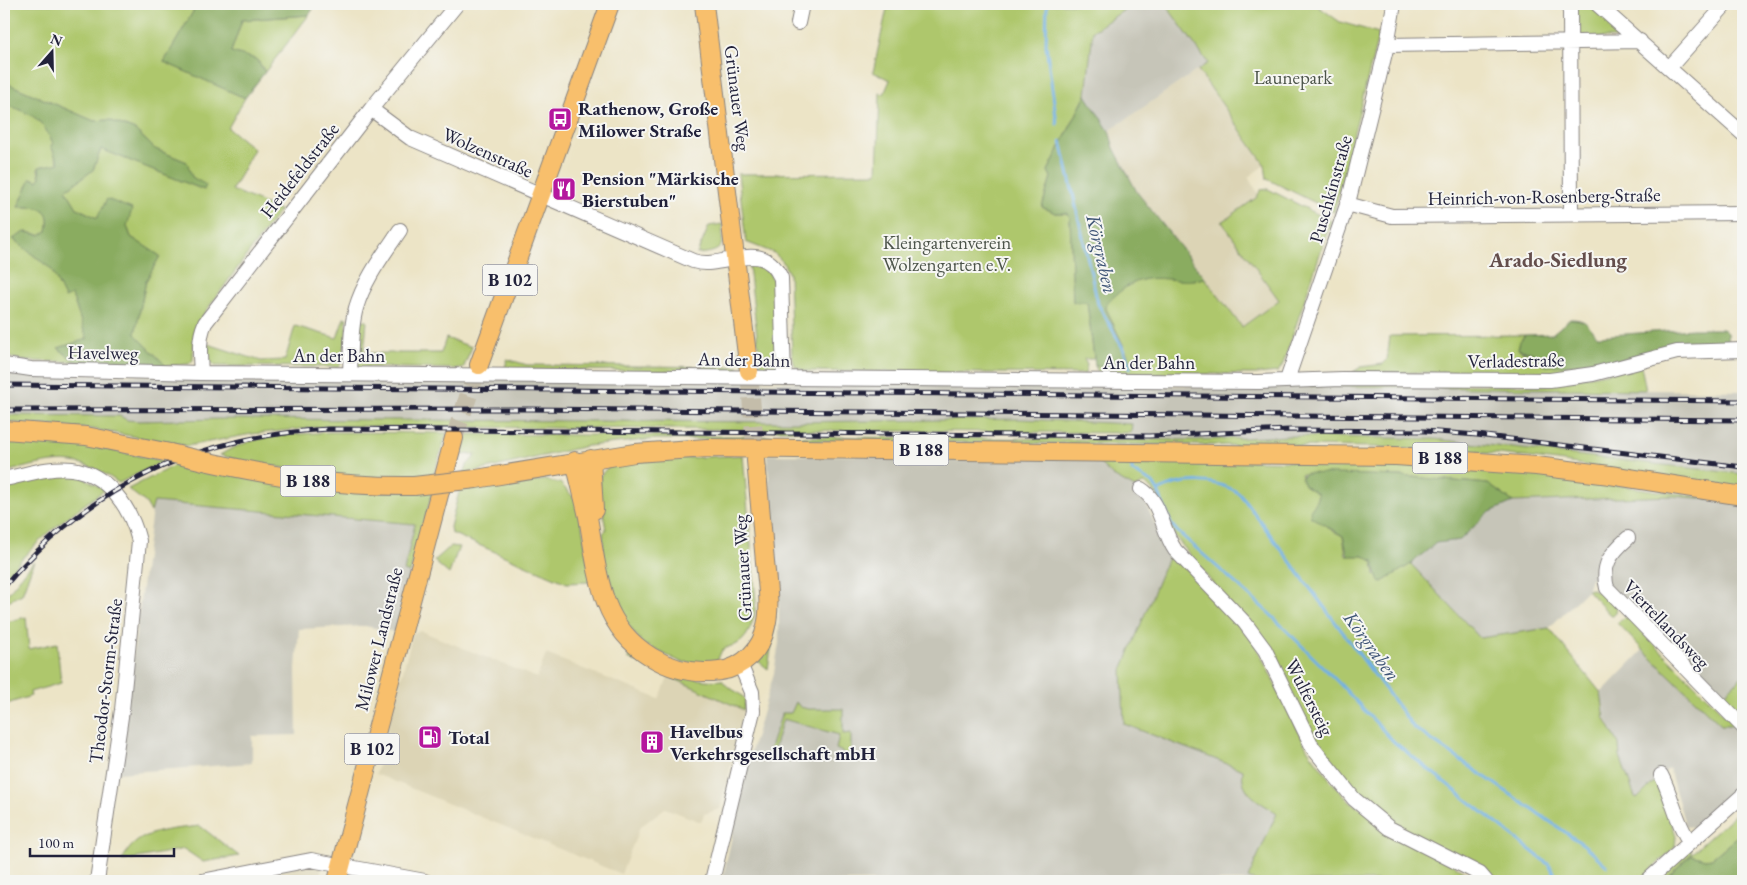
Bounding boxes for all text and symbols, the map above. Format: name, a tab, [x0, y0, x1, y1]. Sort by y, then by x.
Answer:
north arrow	[28, 28, 78, 78]
text: N	[48, 29, 65, 50]
street label: Grünauer Weg	[719, 44, 756, 153]
park label: Launepark	[1254, 65, 1333, 90]
place label: Rathenow, Große Milower Straße	[578, 96, 718, 143]
bus stop icon: Rathenow, Große Milower Straße	[547, 106, 573, 132]
street label: Heidefeldstraße	[254, 117, 345, 223]
street label: Wolzenstraße	[438, 121, 537, 184]
street label: Puschkinstraße	[1303, 132, 1358, 246]
place label: Pension "Märkische Bierstuben"	[582, 166, 739, 213]
restaurant icon: Pension "Märkische Bierstuben"	[551, 176, 577, 202]
street label: Heinrich-von-Rosenberg-Straße	[1427, 182, 1661, 211]
water label: Körgraben	[1080, 211, 1124, 296]
park label: Kleingartenverein Wolzengarten e.V.	[883, 230, 1011, 277]
district label: Arado-Siedlung	[1488, 246, 1628, 273]
road number: B 102	[482, 264, 538, 296]
street label: Havelweg	[67, 339, 139, 366]
street label: An der Bahn	[292, 343, 385, 368]
street label: An der Bahn	[696, 346, 791, 373]
street label: Verladestraße	[1467, 347, 1565, 374]
street label: An der Bahn	[1102, 350, 1195, 375]
road number: B 188	[894, 434, 948, 466]
road number: B 188	[1412, 442, 1468, 473]
road number: B 188	[280, 466, 336, 496]
street label: Grünauer Weg	[727, 513, 758, 622]
street label: Milower Landstraße	[349, 565, 408, 713]
street label: Viertellandsweg	[1618, 574, 1716, 675]
street label: Theodor-Storm-Straße	[83, 597, 128, 765]
water label: Körgraben	[1337, 605, 1406, 686]
street label: Wulfersteig	[1279, 654, 1340, 741]
place label: Havelbus Verkehrsgesellschaft mbH	[670, 719, 876, 766]
fuel station icon: Total	[417, 724, 443, 750]
place label: Total	[448, 725, 490, 750]
building icon: Havelbus Verkehrsgesellschaft mbH	[639, 729, 665, 755]
road number: B 102	[344, 734, 400, 764]
scale bar	[30, 825, 174, 857]
text: 100 m	[38, 833, 75, 852]

